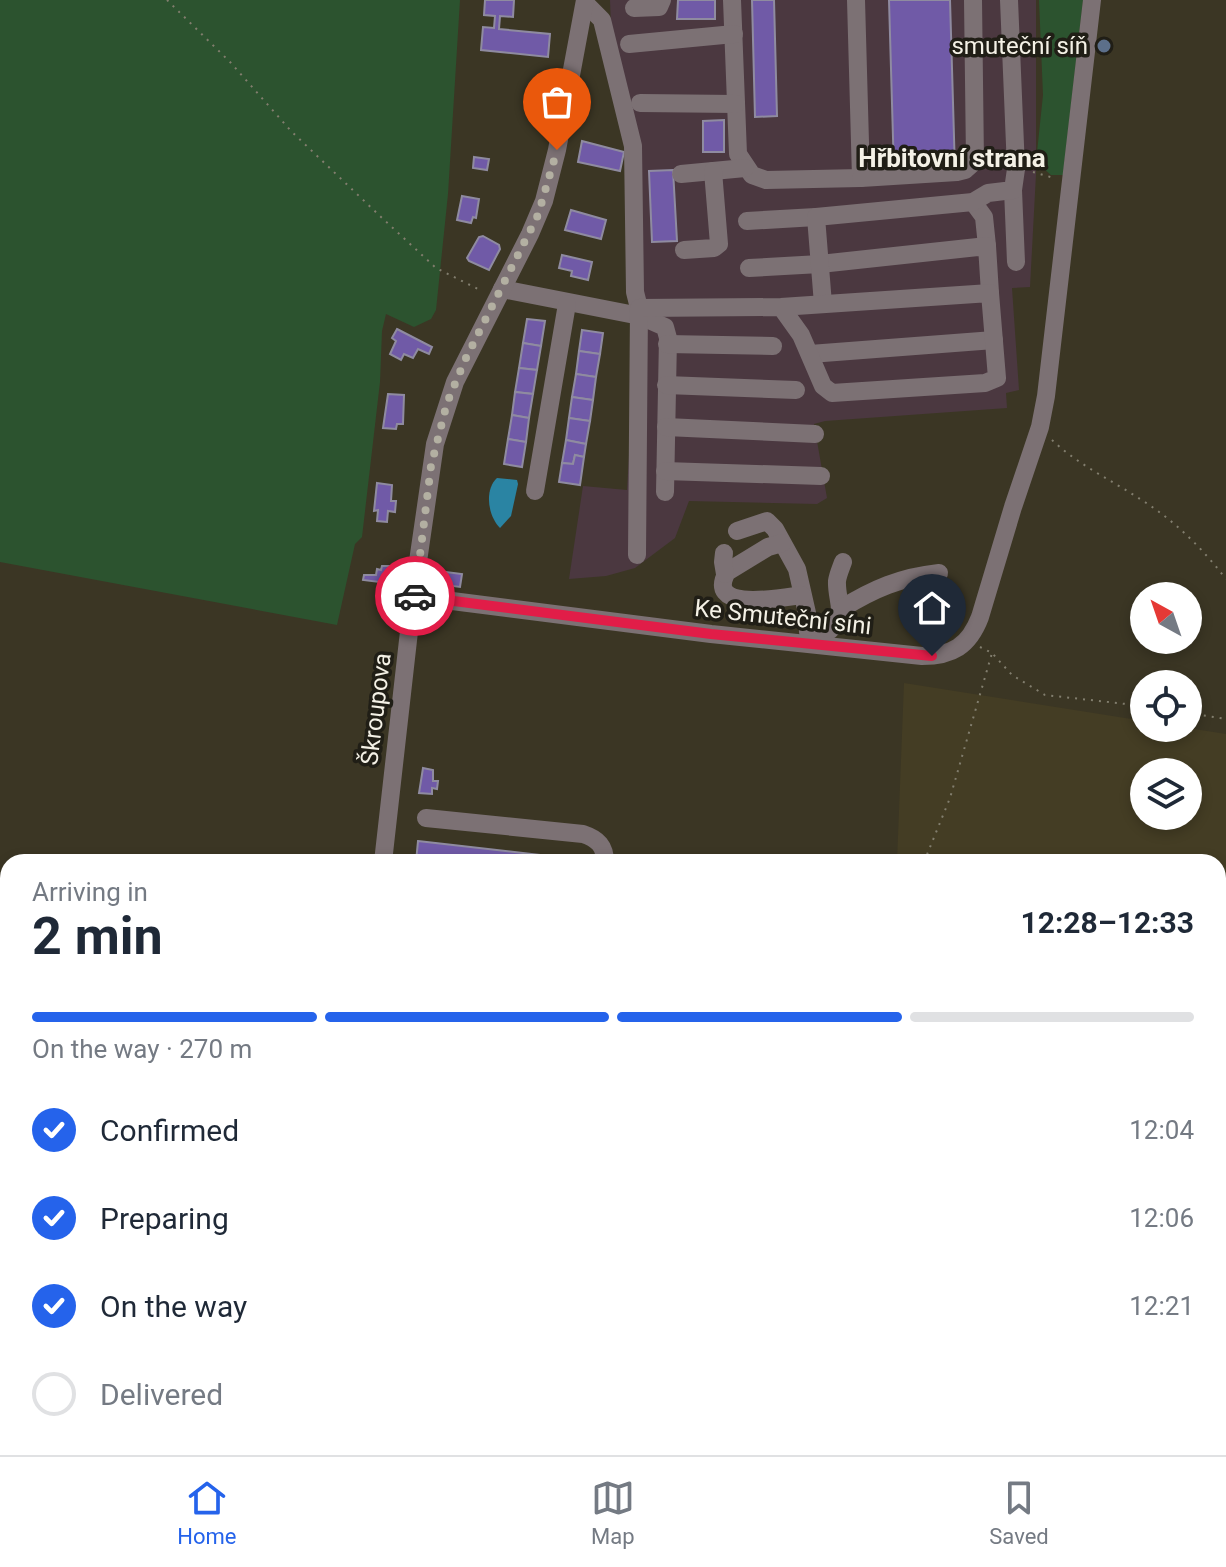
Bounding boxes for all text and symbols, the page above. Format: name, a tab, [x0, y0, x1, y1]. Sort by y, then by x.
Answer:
place label: smuteční síň	[951, 32, 1088, 60]
marker: smuteční síň	[1095, 37, 1113, 55]
pin	[523, 68, 591, 150]
icon: bag	[535, 80, 579, 124]
district label: Hřbitovní strana	[858, 143, 1046, 173]
courier	[375, 556, 455, 636]
icon: car	[393, 574, 437, 618]
pin	[898, 574, 966, 656]
north arrow	[1130, 582, 1202, 654]
map controls	[1130, 582, 1202, 830]
icon: home	[910, 586, 954, 630]
street label: Ke Smuteční síni	[693, 594, 873, 640]
street label: Škroupova	[355, 651, 397, 767]
button: locate	[1130, 670, 1202, 742]
button: layers	[1130, 758, 1202, 830]
text: Arriving in	[32, 877, 148, 907]
text: 12:28–12:33	[1020, 905, 1194, 940]
text: 2 min	[32, 906, 163, 967]
text: On the way · 270 m	[32, 1034, 252, 1064]
icon: check	[32, 1108, 76, 1152]
text: Confirmed	[100, 1113, 239, 1148]
text: 12:04	[1129, 1115, 1194, 1145]
icon: check	[32, 1196, 76, 1240]
text: Preparing	[100, 1201, 229, 1236]
text: 12:06	[1129, 1203, 1194, 1233]
icon: check	[32, 1284, 76, 1328]
text: On the way	[100, 1289, 247, 1324]
text: 12:21	[1129, 1291, 1194, 1321]
text: Delivered	[100, 1377, 223, 1412]
tab: Home	[177, 1476, 236, 1549]
tab: Map	[591, 1476, 635, 1549]
tab: Saved	[989, 1476, 1049, 1549]

